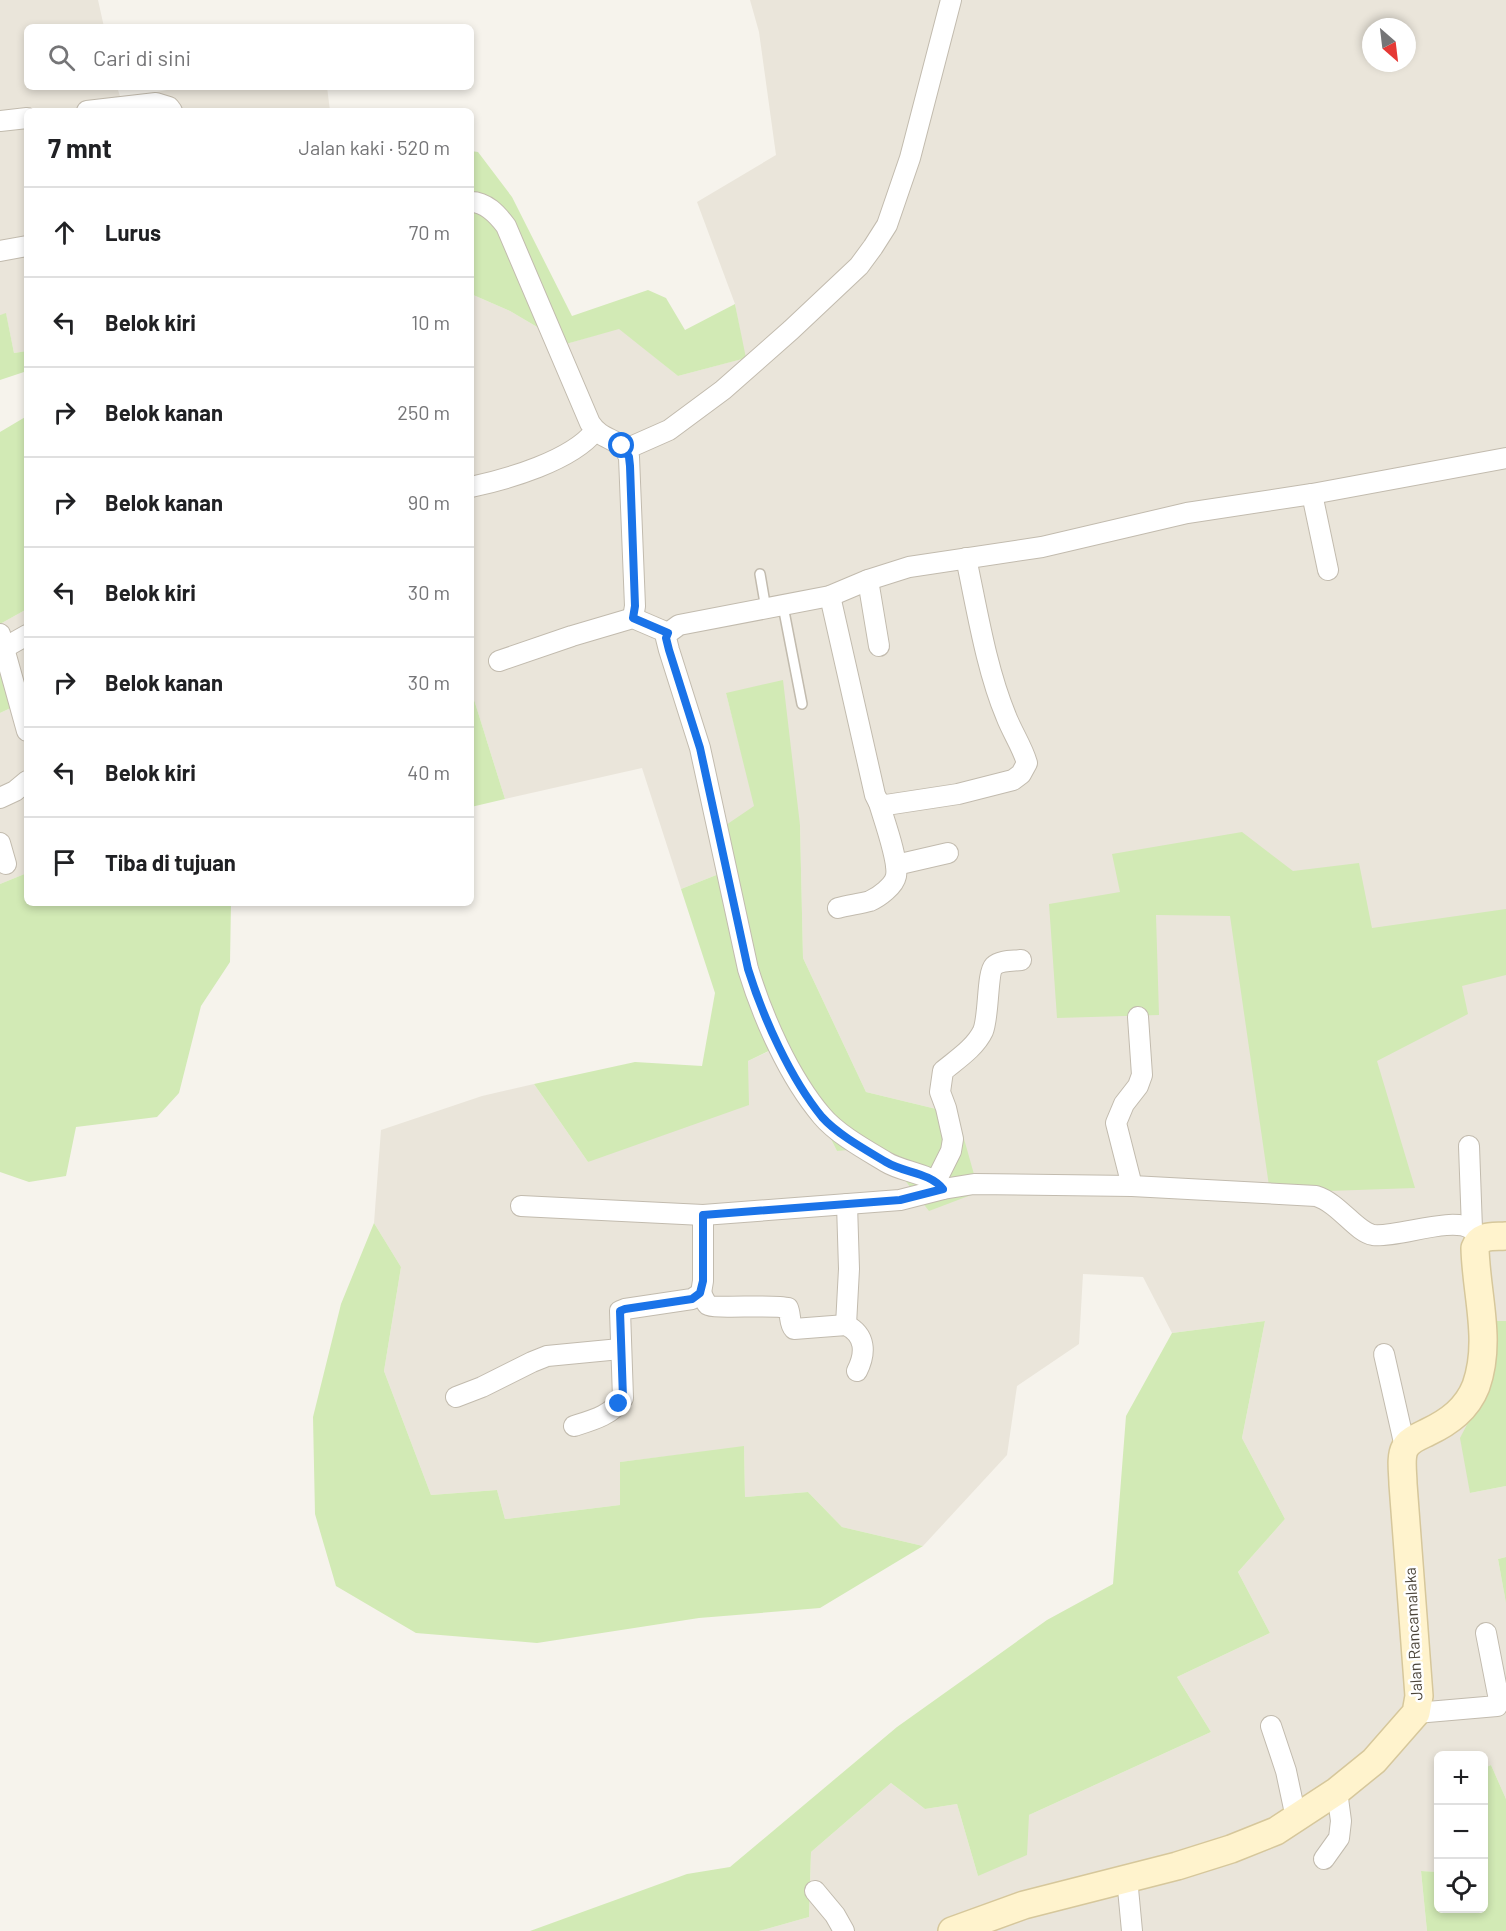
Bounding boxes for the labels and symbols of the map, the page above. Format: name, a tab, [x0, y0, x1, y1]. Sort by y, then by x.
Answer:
north arrow	[1362, 18, 1416, 72]
route start	[608, 432, 634, 458]
route end	[605, 1390, 631, 1416]
street label: Jalan Rancamalaka	[1400, 1567, 1425, 1701]

